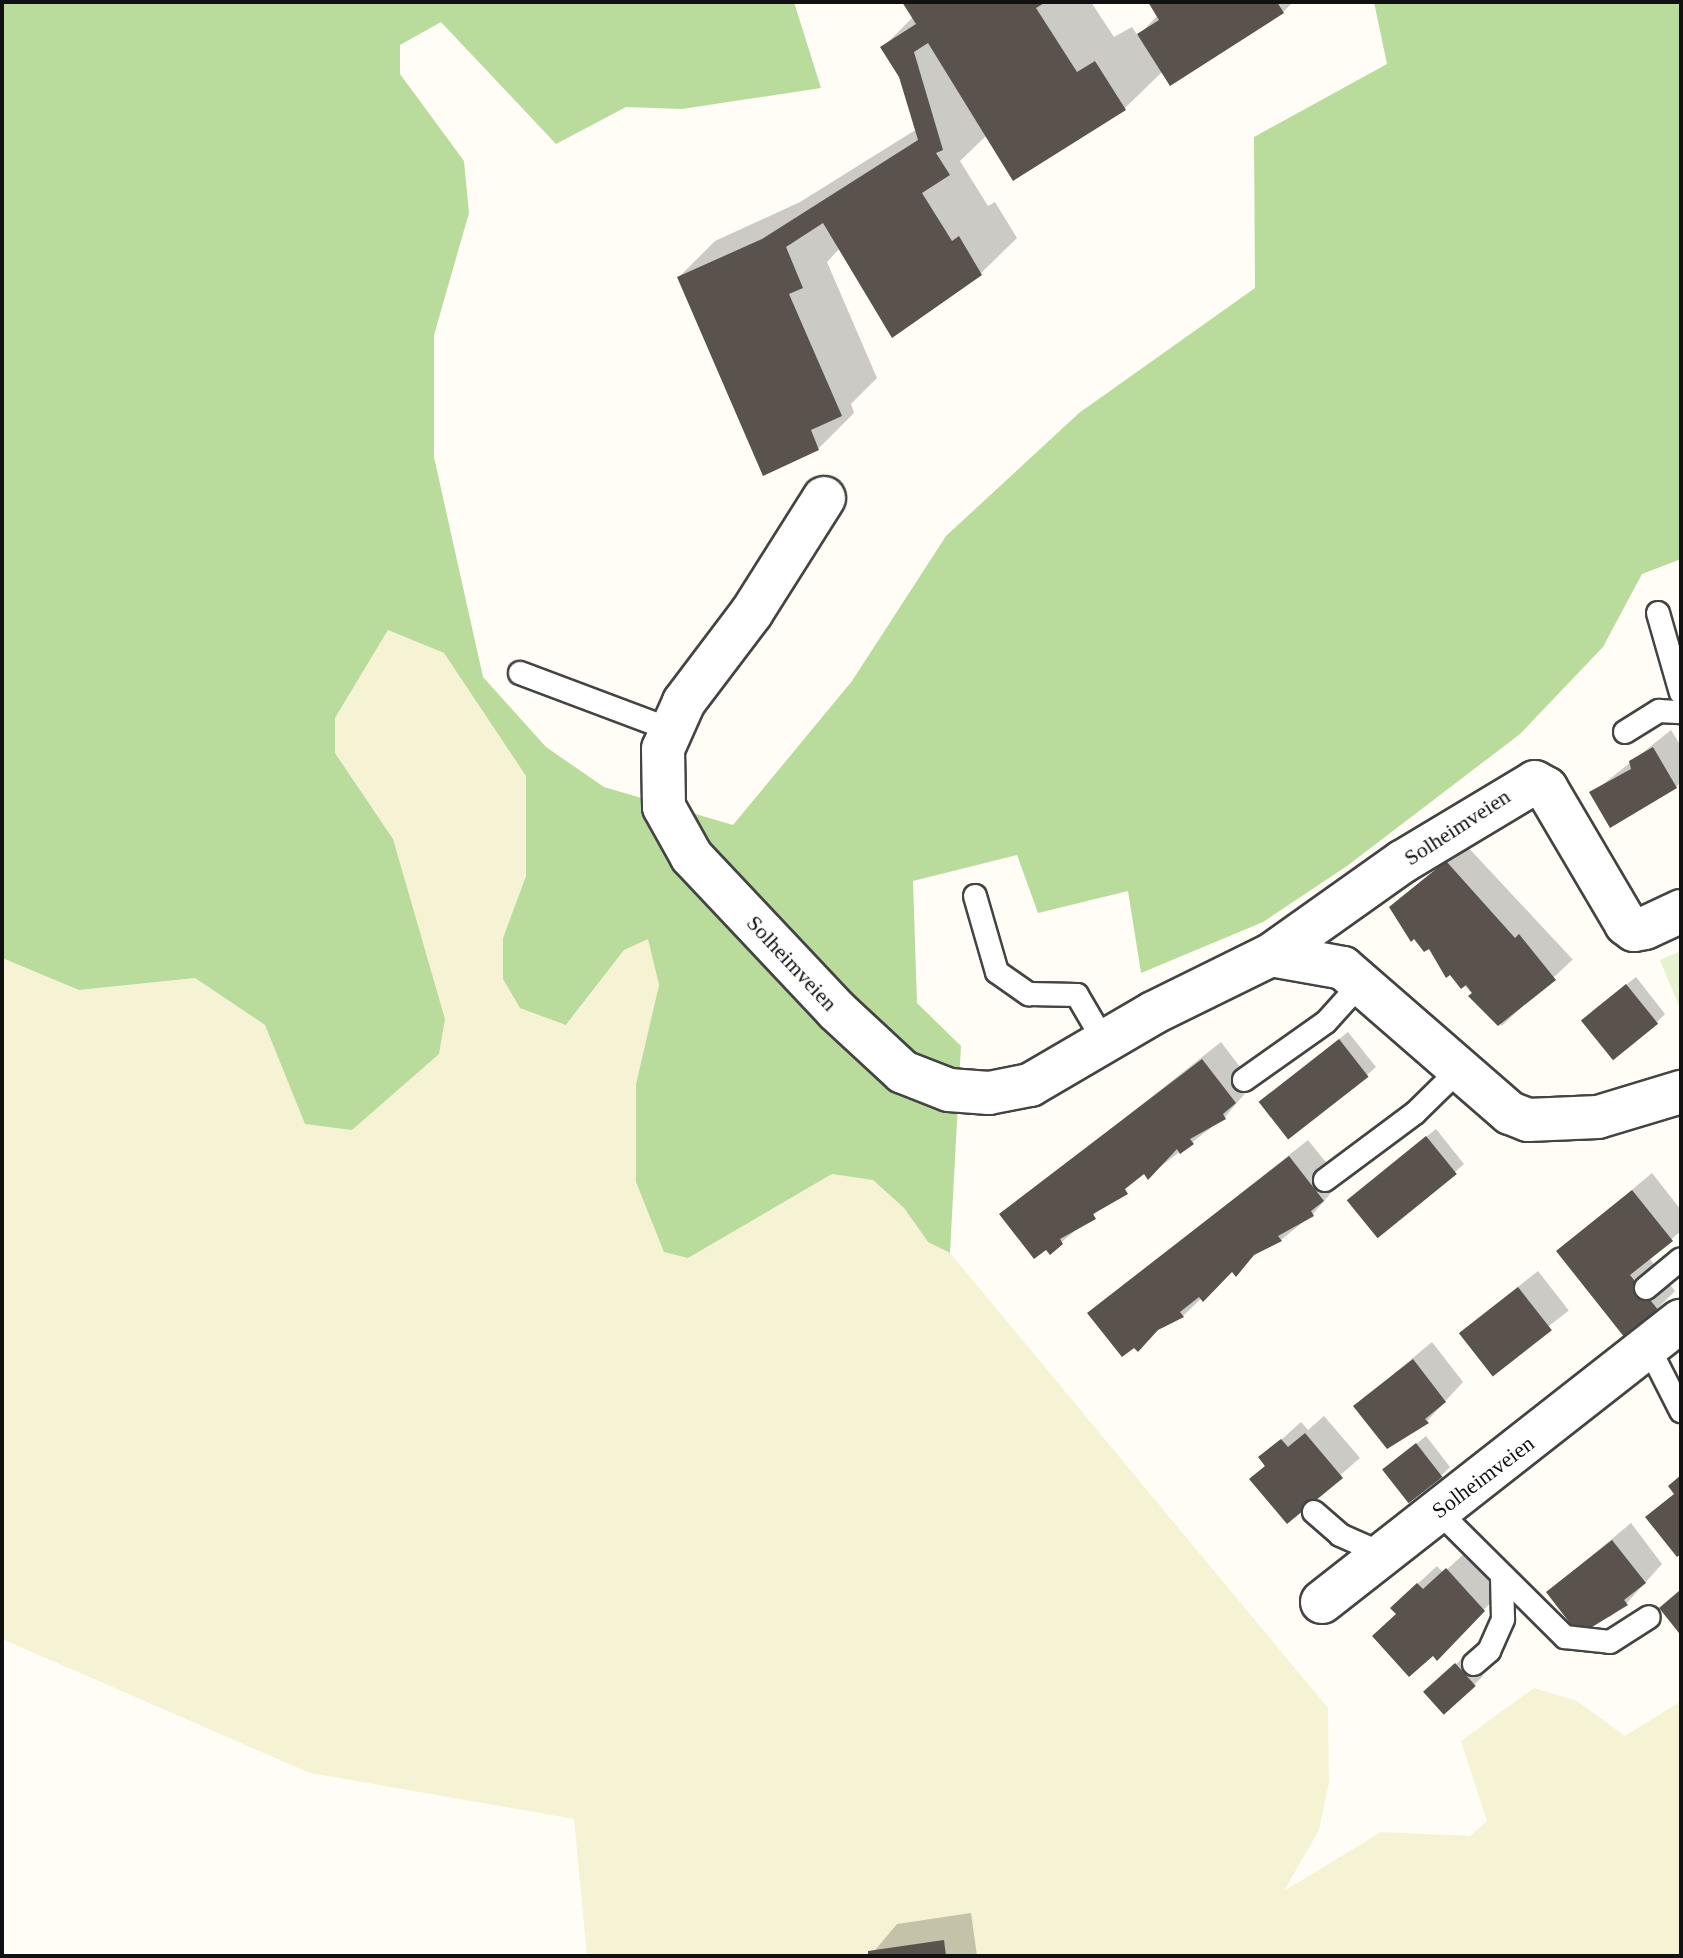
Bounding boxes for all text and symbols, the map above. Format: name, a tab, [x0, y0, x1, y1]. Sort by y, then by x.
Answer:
street label: Solheimveien	[1399, 783, 1515, 871]
street label: Solheimveien	[741, 910, 843, 1016]
street label: Solheimveien	[1427, 1430, 1539, 1524]

